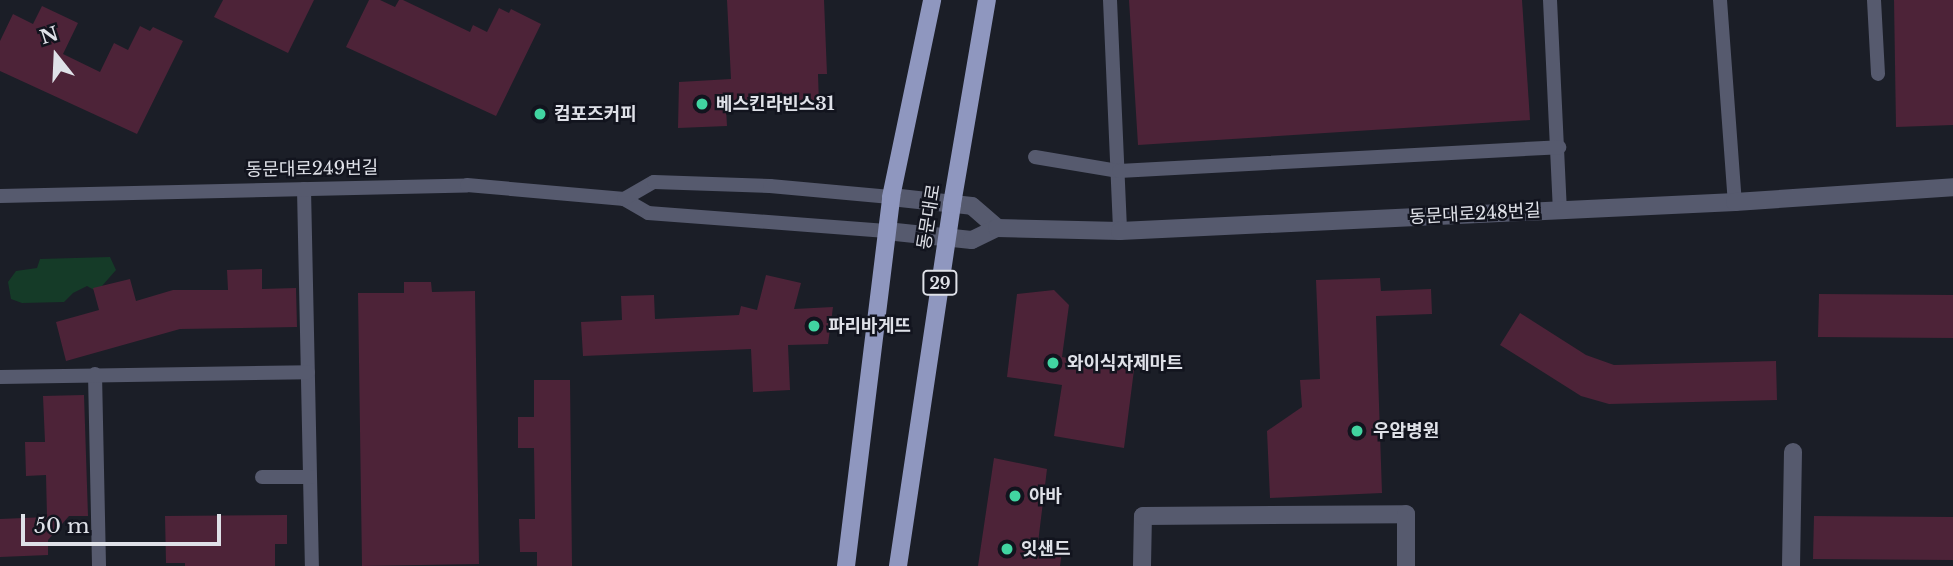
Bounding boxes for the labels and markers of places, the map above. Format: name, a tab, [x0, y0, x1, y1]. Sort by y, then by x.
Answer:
place label: 베스킨라빈스31	[716, 93, 835, 115]
marker: 베스킨라빈스31	[694, 96, 710, 112]
place label: 컴포즈커피	[554, 103, 637, 125]
marker: 컴포즈커피	[532, 106, 548, 122]
place label: 파리바게뜨	[828, 315, 911, 337]
marker: 파리바게뜨	[806, 318, 822, 334]
place label: 와이식자제마트	[1067, 352, 1183, 374]
marker: 와이식자제마트	[1045, 355, 1061, 371]
place label: 우암병원	[1373, 420, 1439, 442]
marker: 우암병원	[1347, 421, 1367, 441]
place label: 아바	[1029, 485, 1062, 507]
marker: 아바	[1007, 488, 1023, 504]
place label: 잇샌드	[1021, 538, 1071, 560]
marker: 잇샌드	[999, 541, 1015, 557]

